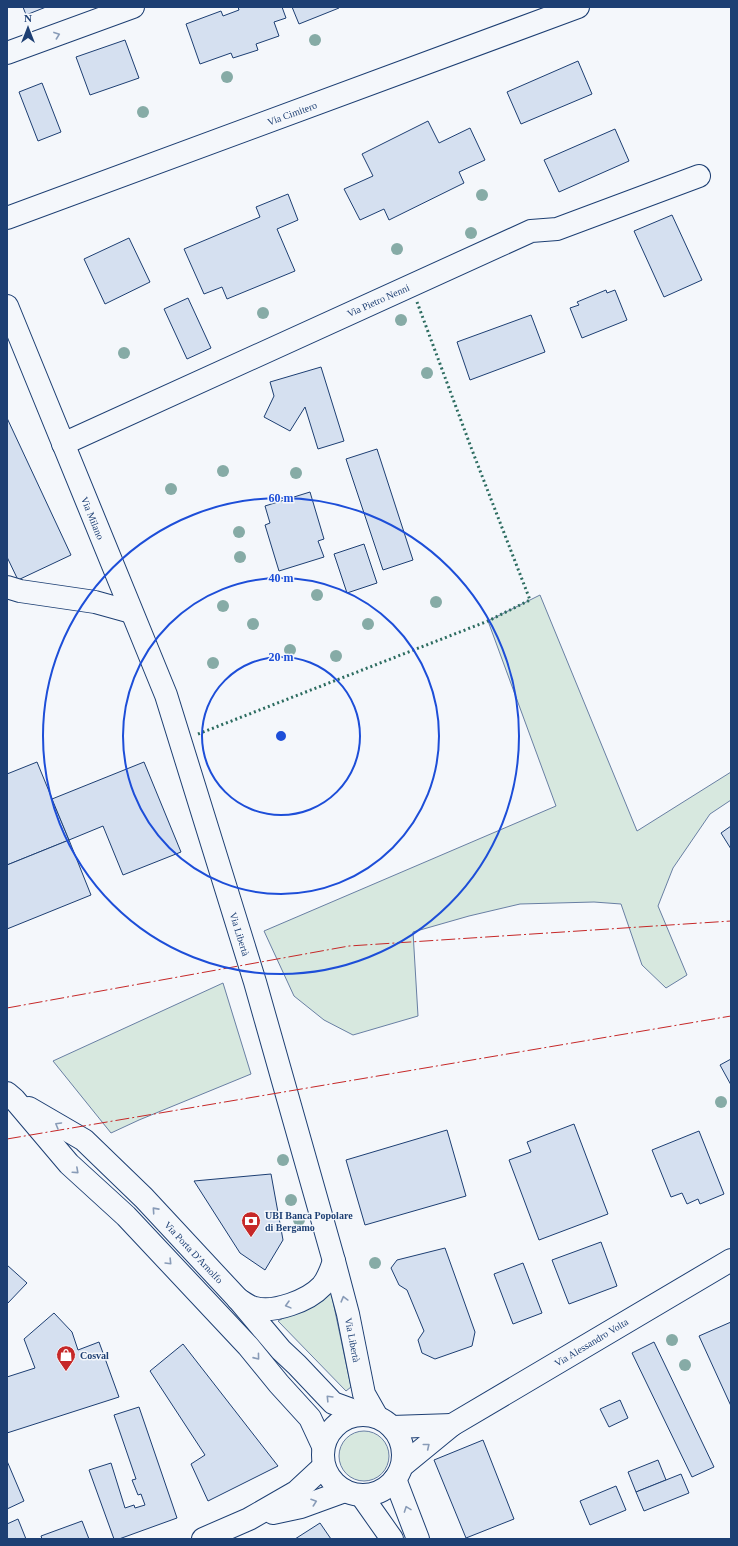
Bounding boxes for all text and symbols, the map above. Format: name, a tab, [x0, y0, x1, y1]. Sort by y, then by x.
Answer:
north arrow	[8, 8, 48, 48]
text: N	[24, 12, 32, 24]
one-way arrow	[53, 31, 60, 40]
street label: Via Cimitero	[266, 99, 318, 128]
street label: Via Pietro Nenni	[345, 282, 411, 319]
text: 60 m	[269, 491, 294, 505]
street label: Via Milano	[79, 495, 106, 541]
text: 40 m	[269, 571, 294, 585]
text: 20 m	[269, 650, 294, 664]
centre of rings	[274, 729, 288, 743]
street label: Via Libertà	[228, 911, 252, 958]
one-way arrow	[55, 1122, 62, 1129]
one-way arrow	[72, 1166, 79, 1173]
one-way arrow	[153, 1207, 160, 1215]
bank icon: UBI Banca Popolare di Bergamo	[240, 1210, 262, 1238]
place label: UBI Banca Popolare di Bergamo	[265, 1210, 353, 1233]
street label: Via Porta D'Arnolfo	[162, 1219, 225, 1286]
one-way arrow	[165, 1257, 172, 1264]
one-way arrow	[340, 1296, 349, 1303]
one-way arrow	[285, 1300, 292, 1309]
street label: Via Alessandro Volta	[552, 1316, 631, 1369]
street label: Via Libertà	[343, 1317, 362, 1364]
shop icon: Cosval	[55, 1344, 77, 1372]
place label: Cosval	[80, 1350, 109, 1361]
one-way arrow	[253, 1353, 260, 1360]
one-way arrow	[326, 1395, 333, 1403]
one-way arrow	[422, 1443, 429, 1450]
one-way arrow	[310, 1499, 317, 1507]
one-way arrow	[403, 1506, 411, 1513]

